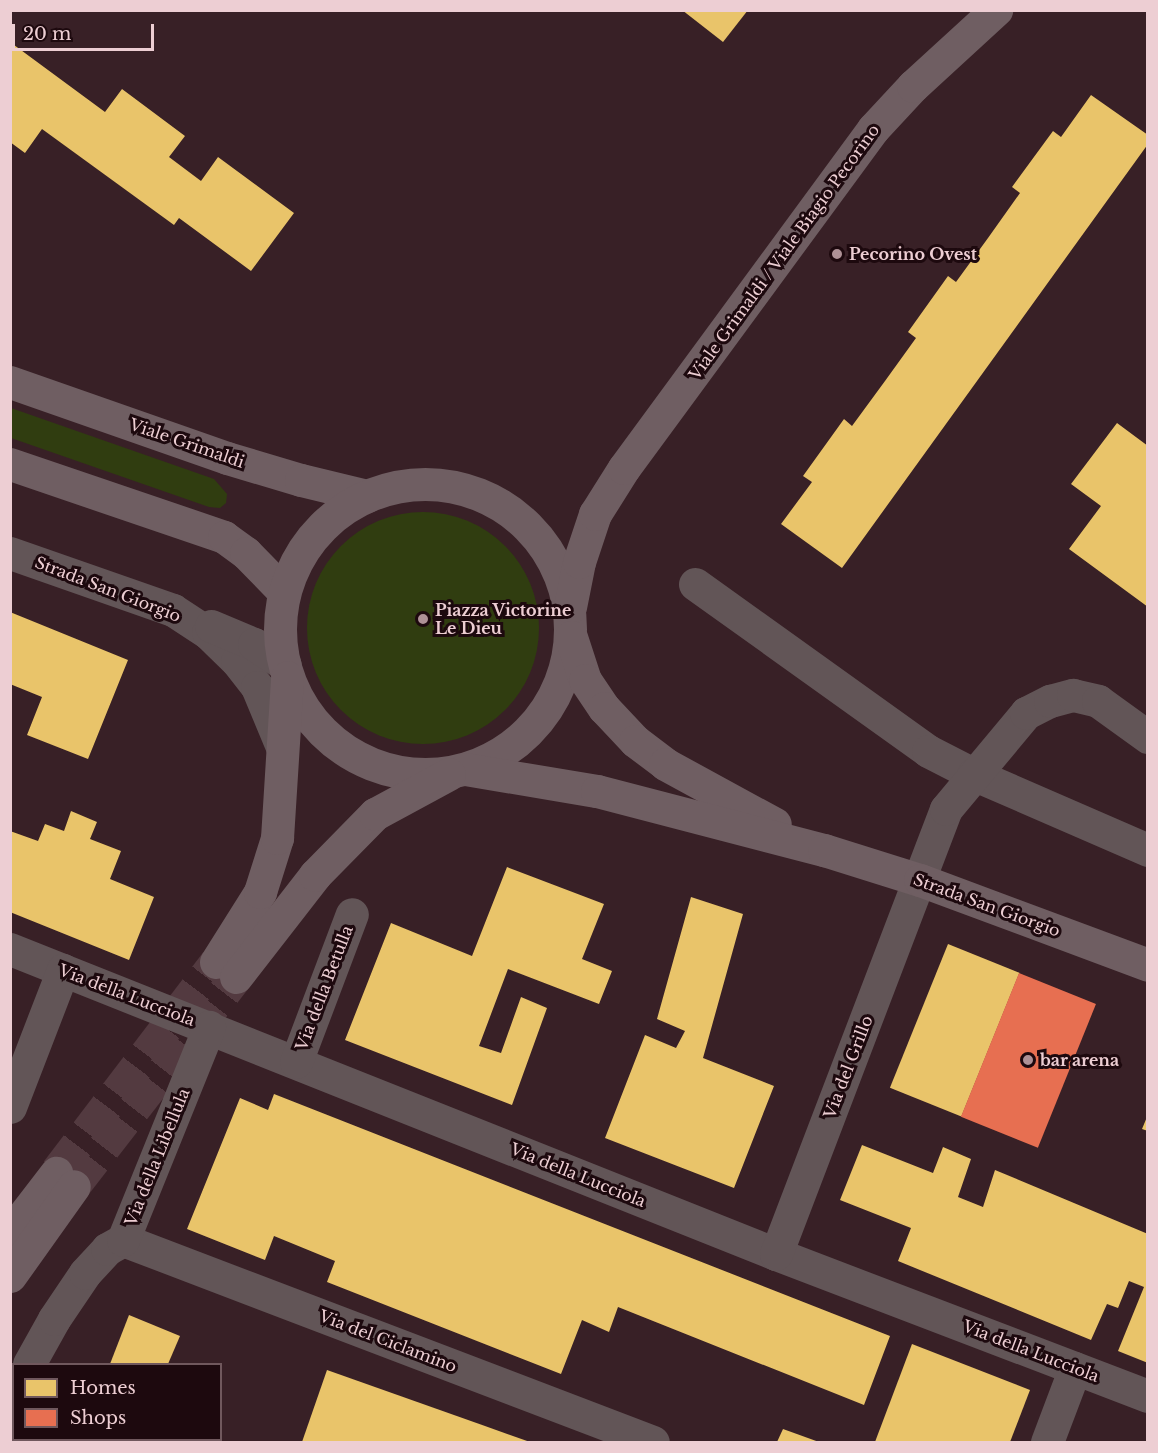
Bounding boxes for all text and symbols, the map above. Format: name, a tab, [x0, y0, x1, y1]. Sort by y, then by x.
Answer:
scale bar	[15, 12, 158, 50]
text: 20 m	[23, 23, 71, 45]
street label: Viale Grimaldi / Viale Biagio Pecorino	[684, 120, 884, 384]
place label: Pecorino Ovest	[849, 244, 977, 264]
marker: Pecorino Ovest	[830, 247, 844, 261]
street label: Viale Grimaldi	[127, 414, 247, 472]
street label: Strada San Giorgio	[32, 552, 184, 626]
place label: Piazza Victorine Le Dieu	[435, 600, 572, 638]
marker: Piazza Victorine Le Dieu	[416, 612, 430, 626]
street label: Strada San Giorgio	[911, 870, 1063, 940]
street label: Via della Betulla	[291, 923, 357, 1053]
street label: Via della Lucciola	[56, 960, 198, 1030]
street label: Via del Grillo	[820, 1013, 876, 1121]
place label: bar arena	[1040, 1050, 1119, 1070]
marker: bar arena	[1021, 1053, 1035, 1067]
street label: Via della Libellula	[121, 1085, 193, 1229]
street label: Via della Lucciola	[507, 1139, 649, 1211]
street label: Via del Ciclamino	[316, 1306, 460, 1376]
street label: Via della Lucciola	[960, 1316, 1102, 1386]
legend	[12, 1363, 222, 1441]
text: Homes	[70, 1377, 136, 1399]
text: Shops	[70, 1407, 126, 1429]

